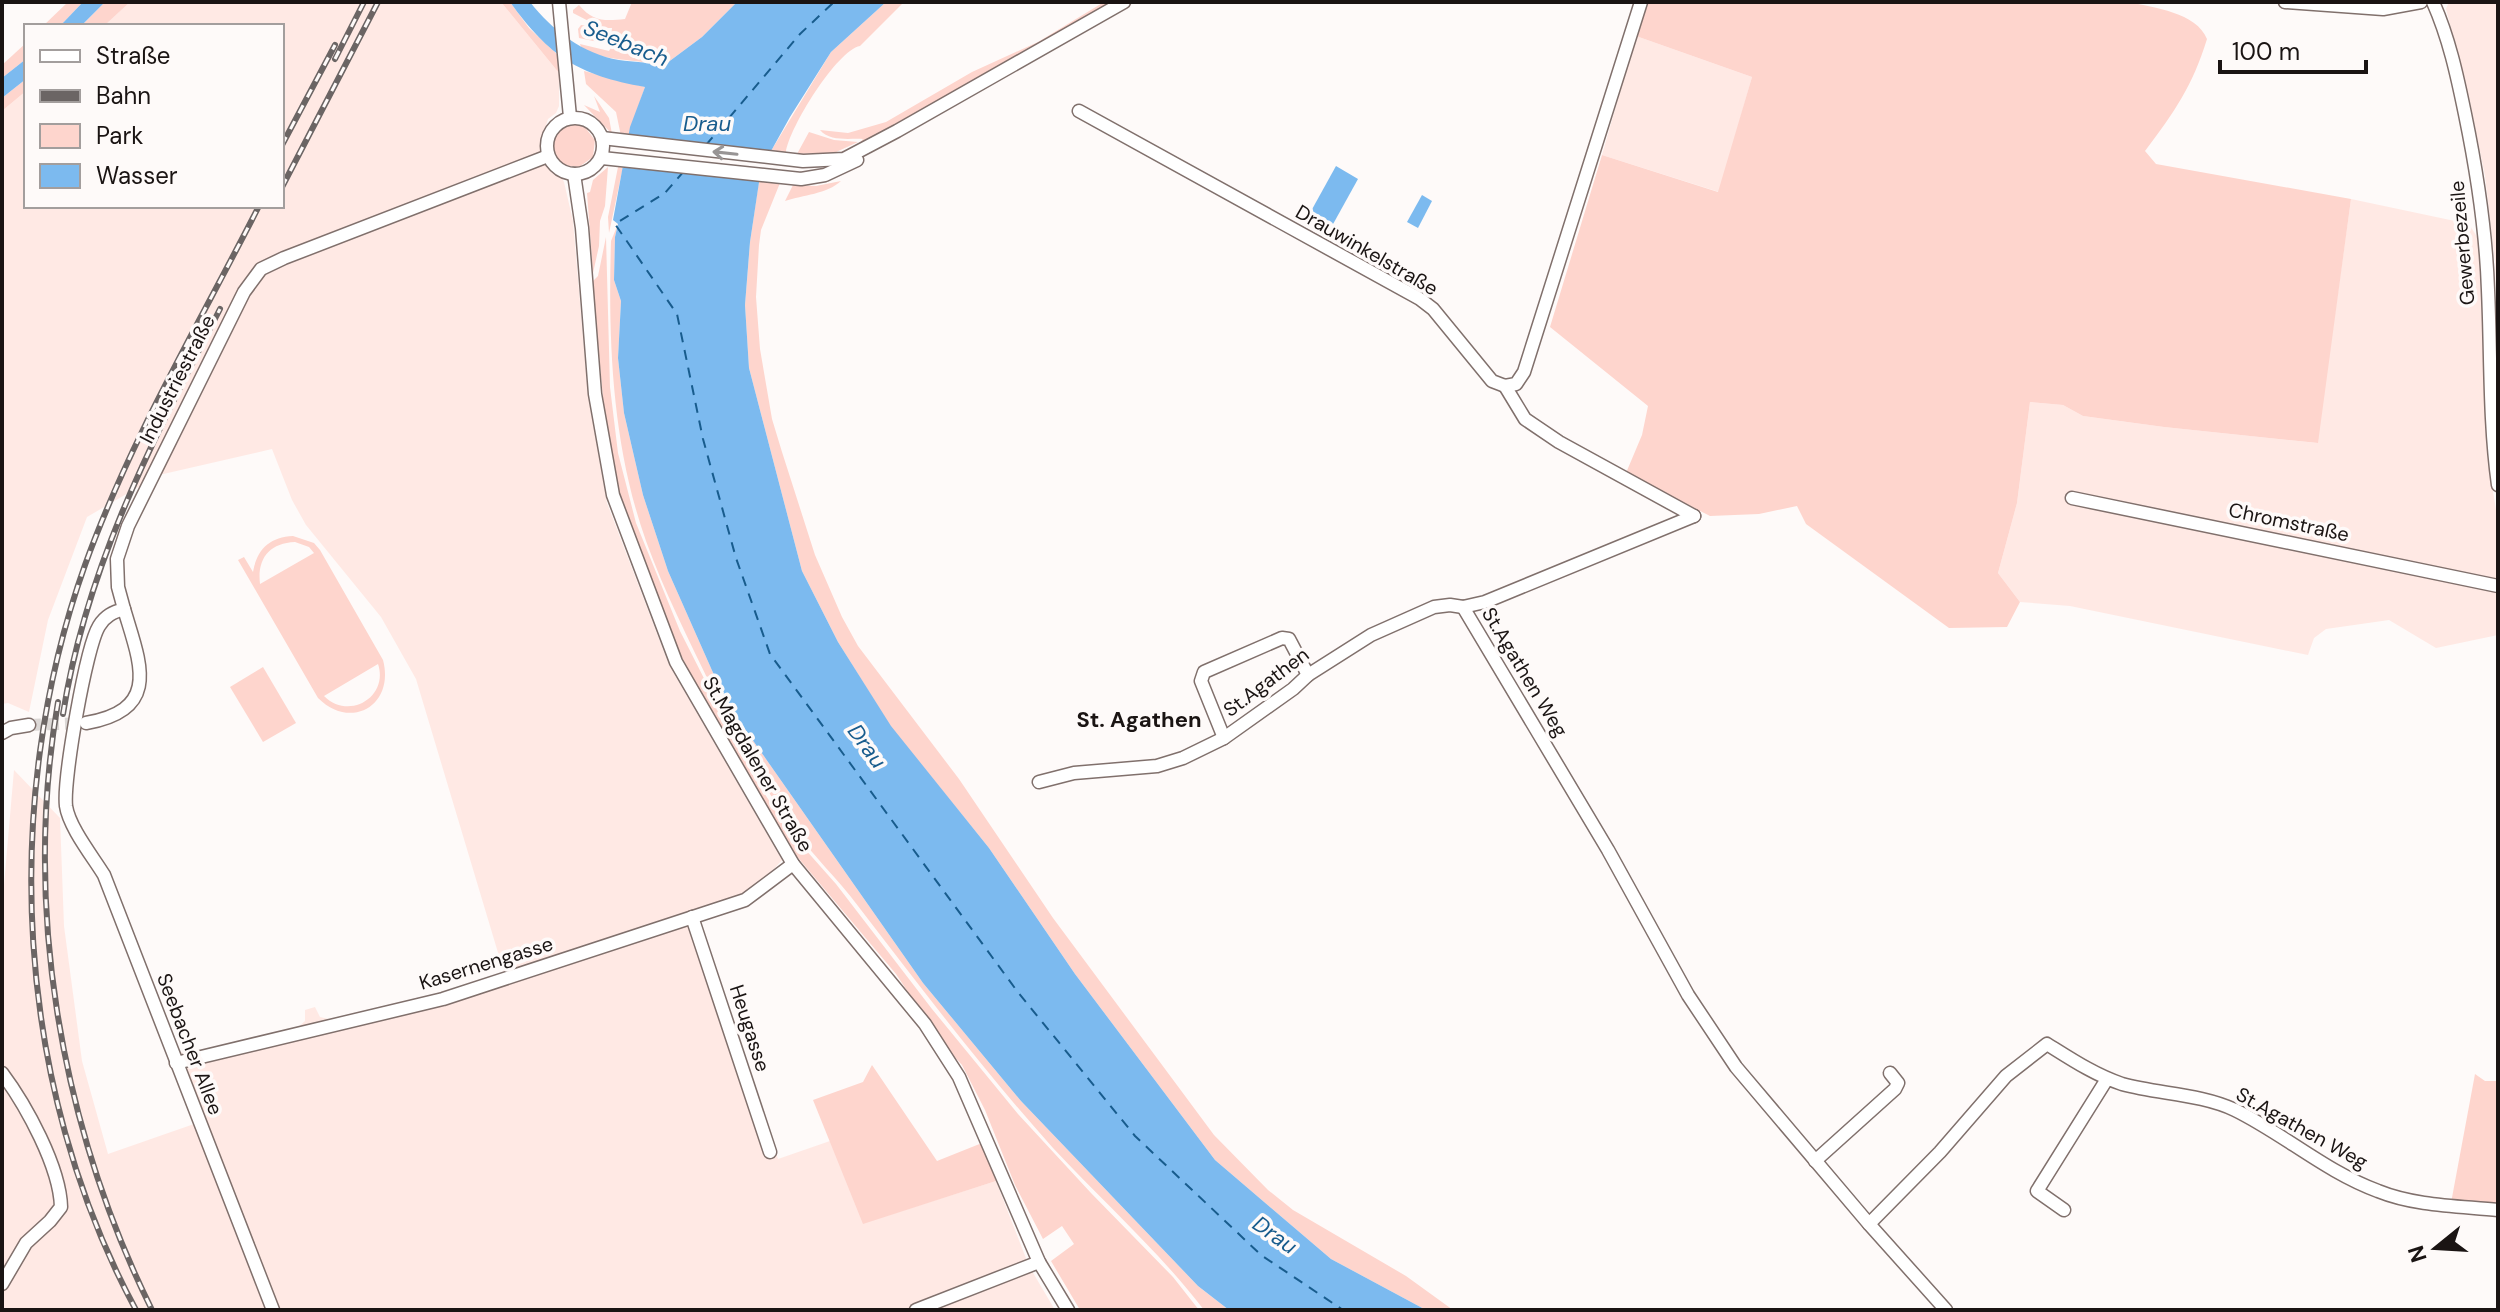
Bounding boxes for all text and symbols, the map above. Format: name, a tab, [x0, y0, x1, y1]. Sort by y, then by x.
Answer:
water label: Seebach	[579, 13, 673, 73]
legend	[24, 24, 284, 208]
scale bar	[2220, 24, 2366, 74]
text: 100 m	[2232, 36, 2300, 67]
text: Straße	[96, 40, 170, 71]
text: Bahn	[96, 80, 151, 111]
water label: Drau	[683, 109, 731, 138]
text: Park	[96, 120, 143, 151]
one-way arrow	[712, 145, 739, 160]
text: Wasser	[96, 160, 178, 191]
street label: Gewerbezeile	[2444, 180, 2480, 306]
street label: Drauwinkelstraße	[1291, 199, 1443, 301]
street label: Industriestraße	[133, 310, 221, 448]
street label: Chromstraße	[2226, 497, 2352, 547]
street label: St.Agathen Weg	[1476, 602, 1574, 742]
street label: St.Agathen	[1218, 641, 1314, 723]
street label: St.Magdalener Straße	[697, 671, 819, 857]
district label: St. Agathen	[1077, 705, 1201, 734]
water label: Drau	[841, 718, 893, 774]
street label: Kasernengasse	[416, 930, 556, 996]
street label: Seebacher Allee	[151, 969, 229, 1119]
street label: Heugasse	[724, 981, 776, 1075]
street label: St.Agathen Weg	[2232, 1081, 2372, 1175]
north arrow	[2396, 1208, 2476, 1288]
water label: Drau	[1247, 1209, 1303, 1261]
text: N	[2401, 1242, 2434, 1266]

